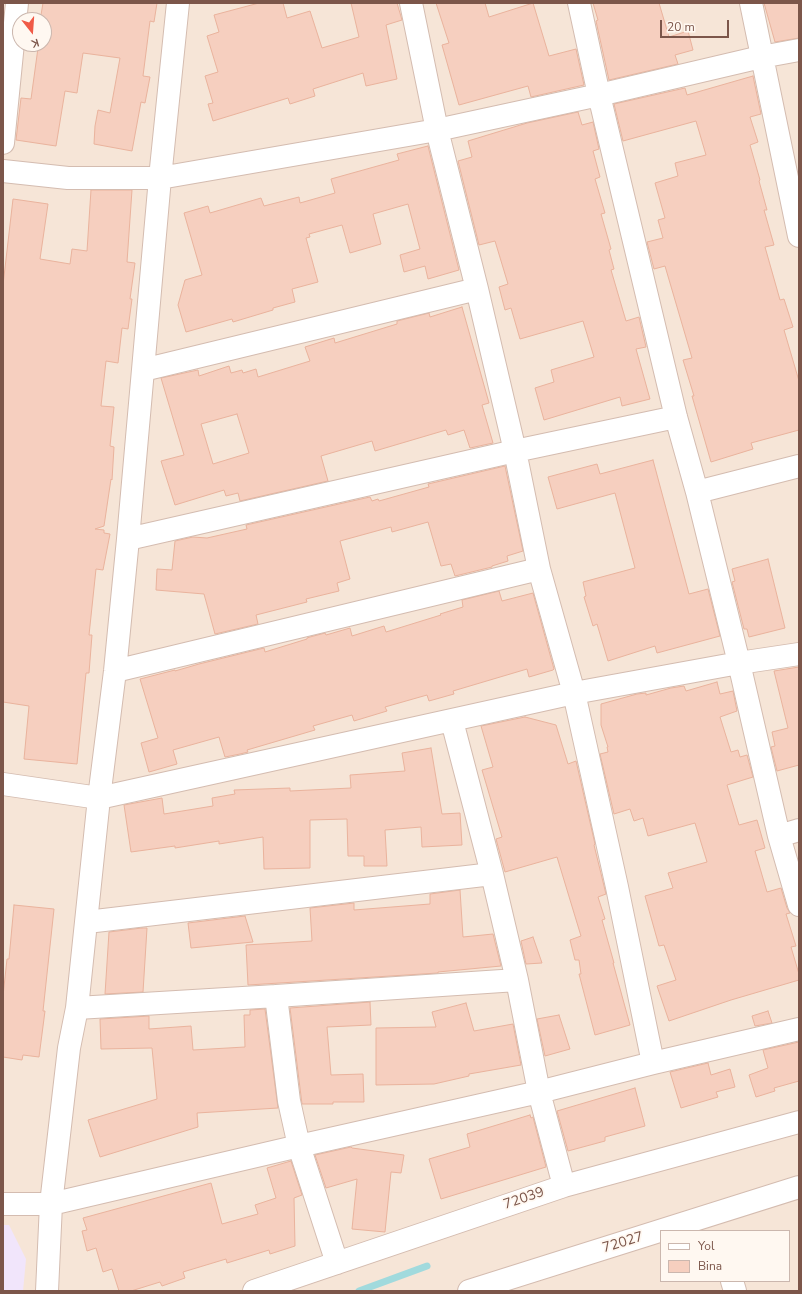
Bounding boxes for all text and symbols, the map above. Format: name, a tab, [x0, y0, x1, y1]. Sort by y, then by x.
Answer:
north arrow	[12, 12, 52, 52]
scale bar	[662, 12, 731, 38]
text: 20 m	[667, 19, 695, 35]
text: K	[30, 35, 41, 51]
street label: 72039	[501, 1184, 547, 1214]
street label: 72027	[600, 1229, 646, 1257]
legend	[660, 1230, 790, 1282]
text: Yol	[698, 1238, 714, 1254]
text: Bina	[698, 1258, 722, 1274]

